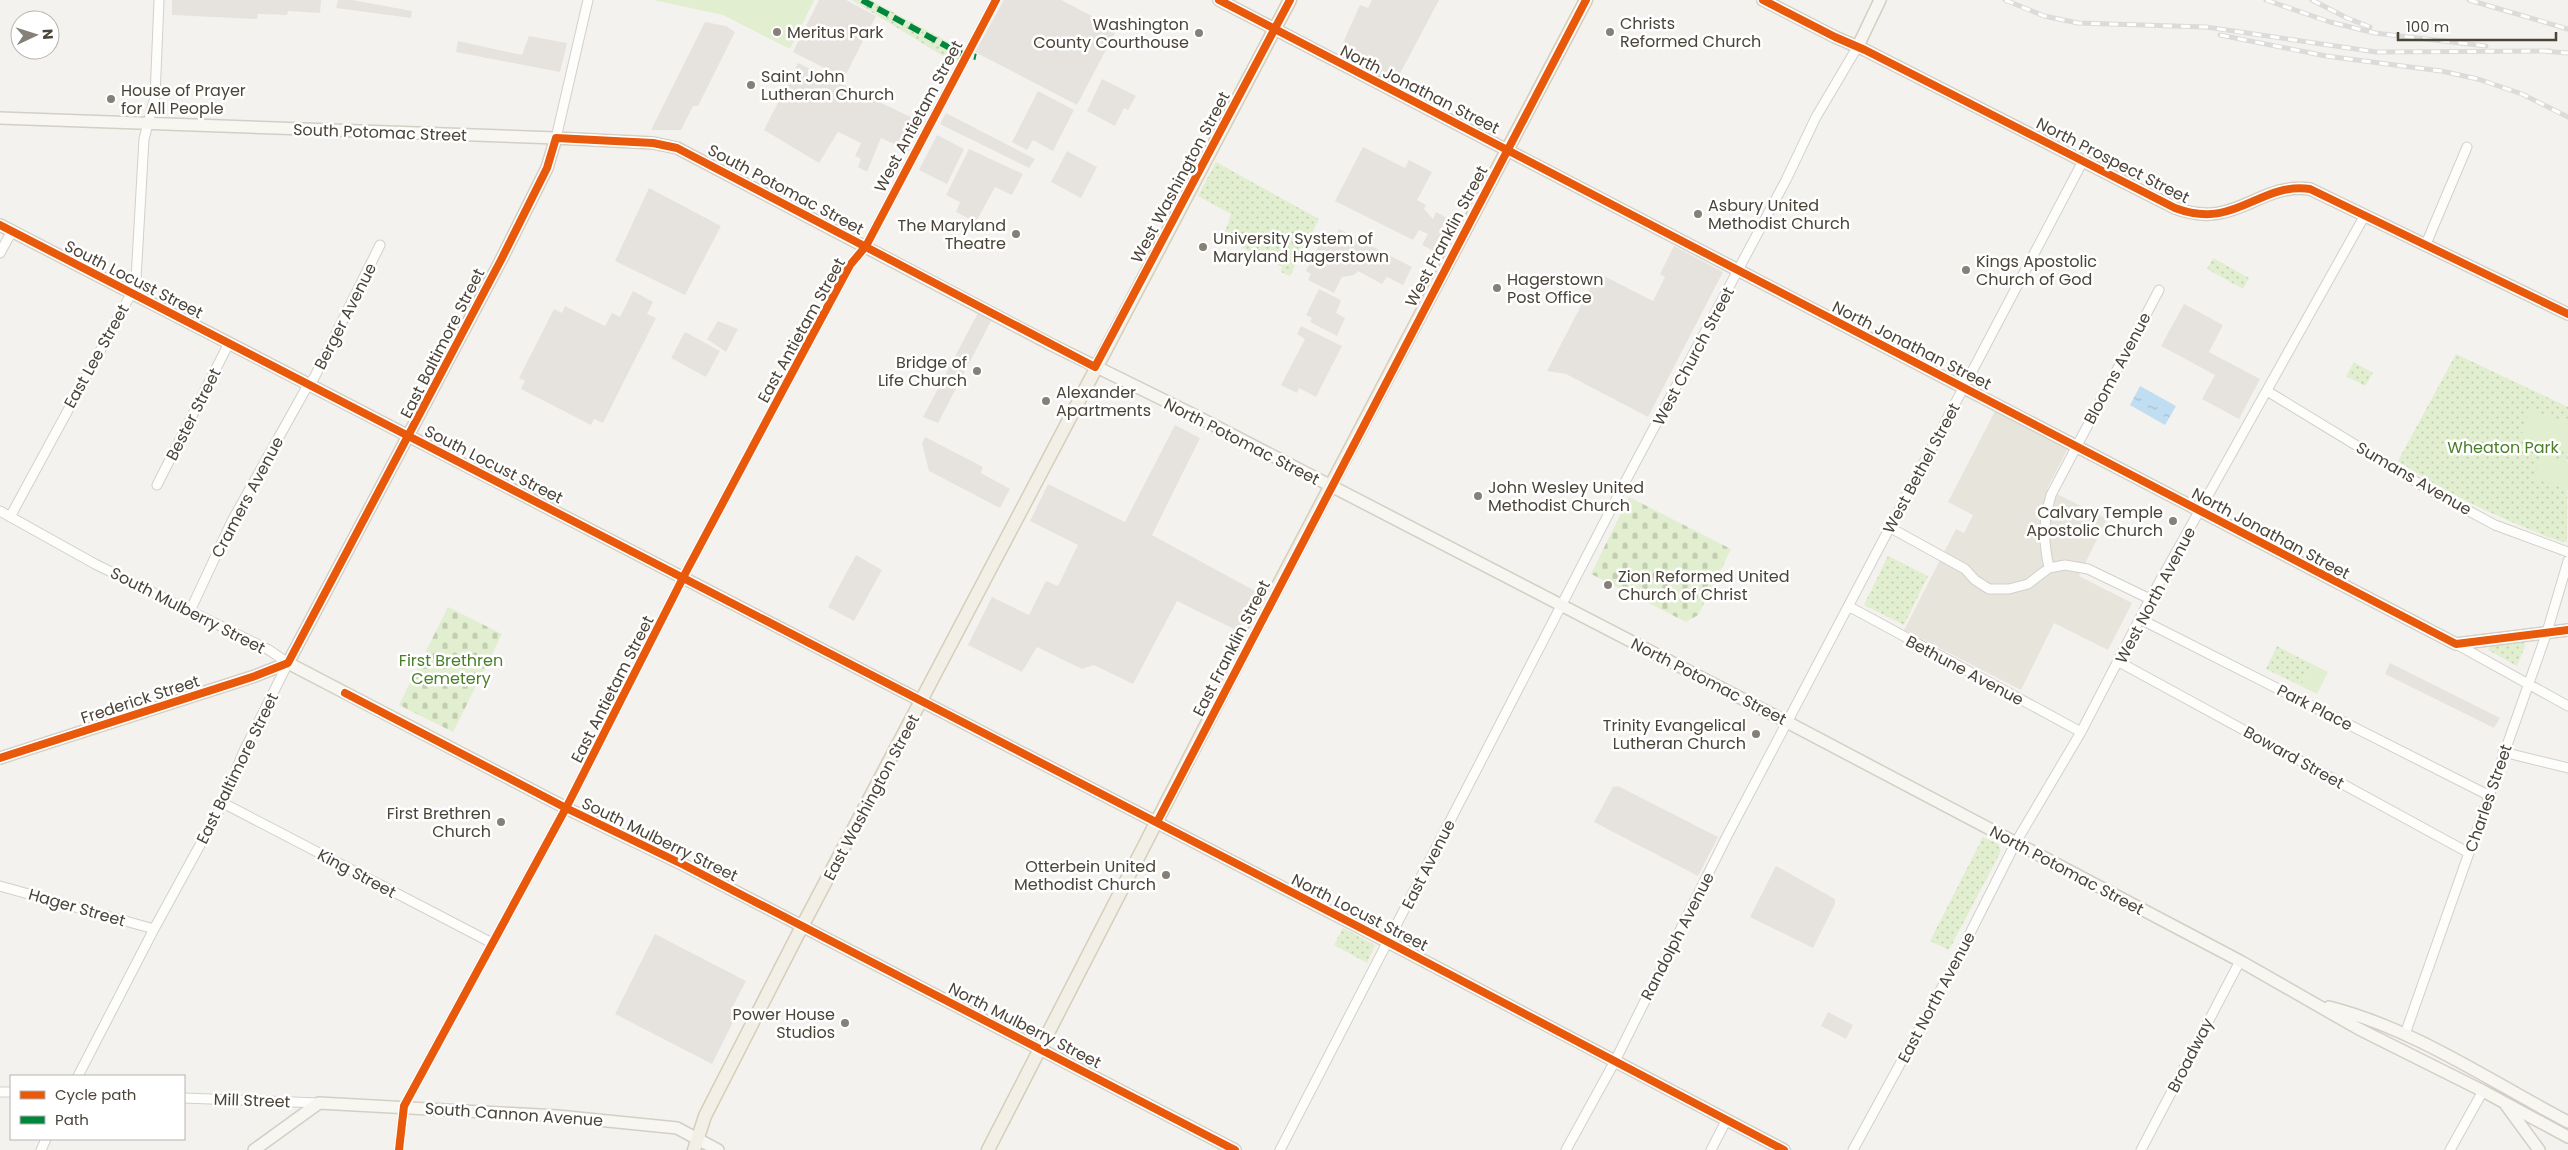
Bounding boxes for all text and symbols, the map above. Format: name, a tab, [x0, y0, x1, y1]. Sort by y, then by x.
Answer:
north arrow	[10, 10, 60, 60]
scale bar	[2398, 10, 2556, 42]
place label: Christs Reformed Church	[1620, 12, 1761, 53]
place label: Washington County Courthouse	[1033, 13, 1189, 54]
text: 100 m	[2406, 16, 2449, 37]
place label: Meritus Park	[787, 21, 884, 44]
marker: Meritus Park	[771, 26, 783, 38]
marker: Christs Reformed Church	[1604, 26, 1616, 38]
marker: Washington County Courthouse	[1193, 27, 1205, 39]
text: N	[38, 28, 58, 40]
street label: West Antietam Street	[869, 36, 968, 196]
street label: North Jonathan Street	[1336, 39, 1503, 140]
place label: Saint John Lutheran Church	[761, 65, 894, 106]
place label: House of Prayer for All People	[121, 79, 246, 120]
marker: Saint John Lutheran Church	[745, 79, 757, 91]
street label: West Washington Street	[1125, 87, 1236, 267]
marker: House of Prayer for All People	[105, 93, 117, 105]
street label: North Prospect Street	[2032, 112, 2193, 209]
street label: South Potomac Street	[293, 118, 467, 147]
street label: South Potomac Street	[704, 138, 868, 240]
street label: West Franklin Street	[1400, 162, 1493, 311]
place label: Asbury United Methodist Church	[1708, 194, 1850, 235]
marker: Asbury United Methodist Church	[1692, 208, 1704, 220]
place label: The Maryland Theatre	[898, 214, 1006, 255]
place label: University System of Maryland Hagerstown	[1213, 227, 1389, 268]
marker: The Maryland Theatre	[1010, 228, 1022, 240]
street label: South Locust Street	[61, 235, 207, 324]
marker: University System of Maryland Hagerstown	[1197, 241, 1209, 253]
place label: Kings Apostolic Church of God	[1976, 250, 2097, 291]
street label: East Antietam Street	[752, 253, 851, 407]
street label: Berger Avenue	[309, 259, 382, 373]
street label: East Baltimore Street	[395, 264, 490, 422]
marker: Kings Apostolic Church of God	[1960, 264, 1972, 276]
place label: Hagerstown Post Office	[1507, 268, 1603, 309]
marker: Hagerstown Post Office	[1491, 282, 1503, 294]
street label: West Church Street	[1647, 283, 1740, 430]
street label: North Jonathan Street	[1828, 295, 1995, 396]
street label: East Lee Street	[58, 300, 135, 412]
street label: Blooms Avenue	[2078, 308, 2157, 428]
place label: Bridge of Life Church	[878, 351, 967, 392]
street label: Bester Street	[160, 364, 227, 464]
marker: Bridge of Life Church	[971, 365, 983, 377]
place label: Alexander Apartments	[1056, 381, 1151, 422]
street label: North Potomac Street	[1160, 392, 1324, 491]
marker: Alexander Apartments	[1040, 395, 1052, 407]
street label: West Bethel Street	[1877, 399, 1966, 538]
street label: South Locust Street	[421, 420, 567, 509]
street label: Cramers Avenue	[206, 433, 289, 562]
street label: Sumans Avenue	[2352, 436, 2476, 521]
park label: Wheaton Park	[2447, 436, 2559, 459]
place label: John Wesley United Methodist Church	[1488, 476, 1644, 517]
street label: North Jonathan Street	[2188, 482, 2354, 585]
marker: John Wesley United Methodist Church	[1472, 490, 1484, 502]
place label: Calvary Temple Apostolic Church	[2026, 501, 2163, 542]
marker: Calvary Temple Apostolic Church	[2167, 515, 2179, 527]
street label: West North Avenue	[2110, 523, 2201, 668]
street label: South Mulberry Street	[106, 561, 269, 660]
place label: Zion Reformed United Church of Christ	[1618, 565, 1790, 606]
street label: East Franklin Street	[1187, 576, 1276, 720]
marker: Zion Reformed United Church of Christ	[1602, 579, 1614, 591]
street label: East Antietam Street	[565, 611, 660, 767]
street label: Bethune Avenue	[1902, 630, 2028, 711]
street label: North Potomac Street	[1627, 632, 1791, 731]
park label: First Brethren Cemetery	[399, 649, 503, 690]
street label: Frederick Street	[78, 669, 203, 730]
street label: Park Place	[2273, 679, 2357, 736]
street label: East Baltimore Street	[191, 689, 284, 848]
street label: East Washington Street	[818, 710, 925, 884]
place label: Trinity Evangelical Lutheran Church	[1603, 714, 1746, 755]
street label: Boward Street	[2239, 720, 2348, 795]
marker: Trinity Evangelical Lutheran Church	[1750, 728, 1762, 740]
street label: Charles Street	[2459, 741, 2518, 855]
street label: South Mulberry Street	[578, 792, 742, 887]
place label: First Brethren Church	[387, 802, 491, 843]
street label: East Avenue	[1396, 815, 1461, 913]
marker: First Brethren Church	[495, 816, 507, 828]
street label: North Potomac Street	[1986, 820, 2148, 921]
street label: King Street	[314, 843, 400, 904]
place label: Otterbein United Methodist Church	[1014, 855, 1156, 896]
street label: North Locust Street	[1288, 868, 1432, 957]
street label: Randolph Avenue	[1635, 868, 1720, 1004]
marker: Otterbein United Methodist Church	[1160, 869, 1172, 881]
street label: Hager Street	[26, 883, 128, 932]
street label: East North Avenue	[1892, 928, 1981, 1067]
street label: North Mulberry Street	[944, 977, 1105, 1074]
place label: Power House Studios	[732, 1003, 835, 1044]
street label: Broadway	[2162, 1014, 2219, 1096]
marker: Power House Studios	[839, 1017, 851, 1029]
legend	[10, 1075, 185, 1140]
text: Cycle path	[55, 1084, 136, 1105]
street label: Mill Street	[213, 1088, 291, 1113]
street label: South Cannon Avenue	[424, 1097, 604, 1132]
text: Path	[55, 1109, 89, 1130]

